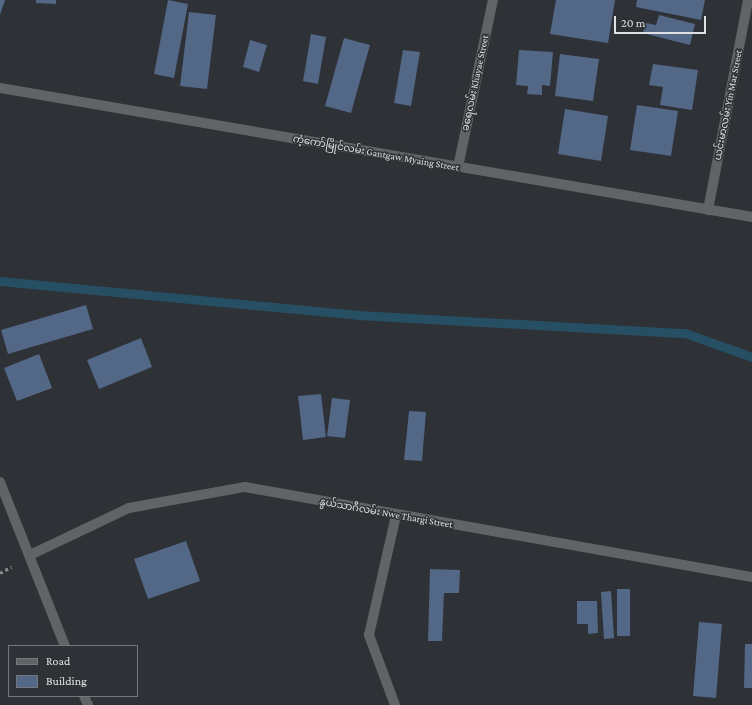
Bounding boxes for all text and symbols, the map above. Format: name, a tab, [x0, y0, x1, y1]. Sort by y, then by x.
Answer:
scale bar	[616, 8, 708, 34]
text: 20 m	[621, 16, 645, 30]
street label: ခရေလမ်း Khayae Street	[459, 34, 491, 132]
street label: ယင်းမာလမ်း Yin Mar Street	[711, 49, 745, 161]
street label: ကံ့ကော်မြိုင်လမ်း Gantgaw Myaing Street	[292, 132, 460, 174]
street label: နွယ်သာဂီလမ်း Nwe Thargi Street	[318, 495, 454, 531]
legend	[8, 645, 138, 697]
text: Road	[46, 654, 70, 668]
text: Building	[46, 674, 87, 688]

